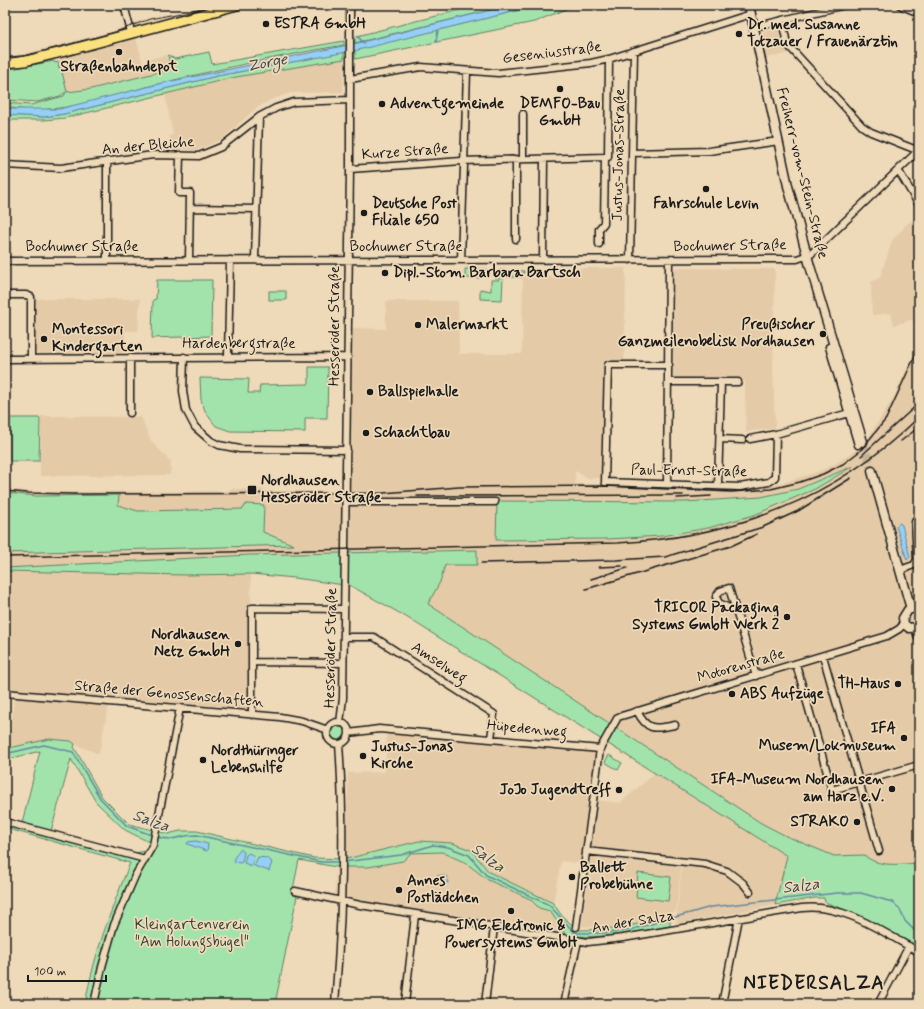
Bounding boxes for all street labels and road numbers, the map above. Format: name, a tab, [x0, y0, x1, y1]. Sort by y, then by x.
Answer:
street label: Geseniusstraße	[501, 37, 603, 69]
street label: Freiherr-vom-Stein-Straße	[771, 85, 833, 261]
street label: Justus-Jonas-Straße	[608, 88, 630, 222]
street label: An der Bleiche	[101, 132, 195, 160]
street label: Kurze Straße	[361, 139, 449, 165]
street label: Bochumer Straße	[673, 235, 787, 257]
street label: Bochumer Straße	[25, 237, 139, 257]
street label: Bochumer Straße	[349, 237, 463, 257]
street label: Hesseröder Straße	[325, 266, 345, 386]
street label: Hardenbergstraße	[182, 334, 296, 355]
street label: Paul-Ernst-Straße	[631, 460, 747, 482]
street label: Hesseröder Straße	[320, 588, 342, 708]
street label: Amselweg	[407, 638, 471, 689]
street label: Motorenstraße	[695, 644, 787, 688]
street label: Straße der Genossenschaften	[73, 676, 265, 712]
street label: Hüpedenweg	[486, 716, 568, 743]
street label: An der Salza	[590, 906, 676, 938]

